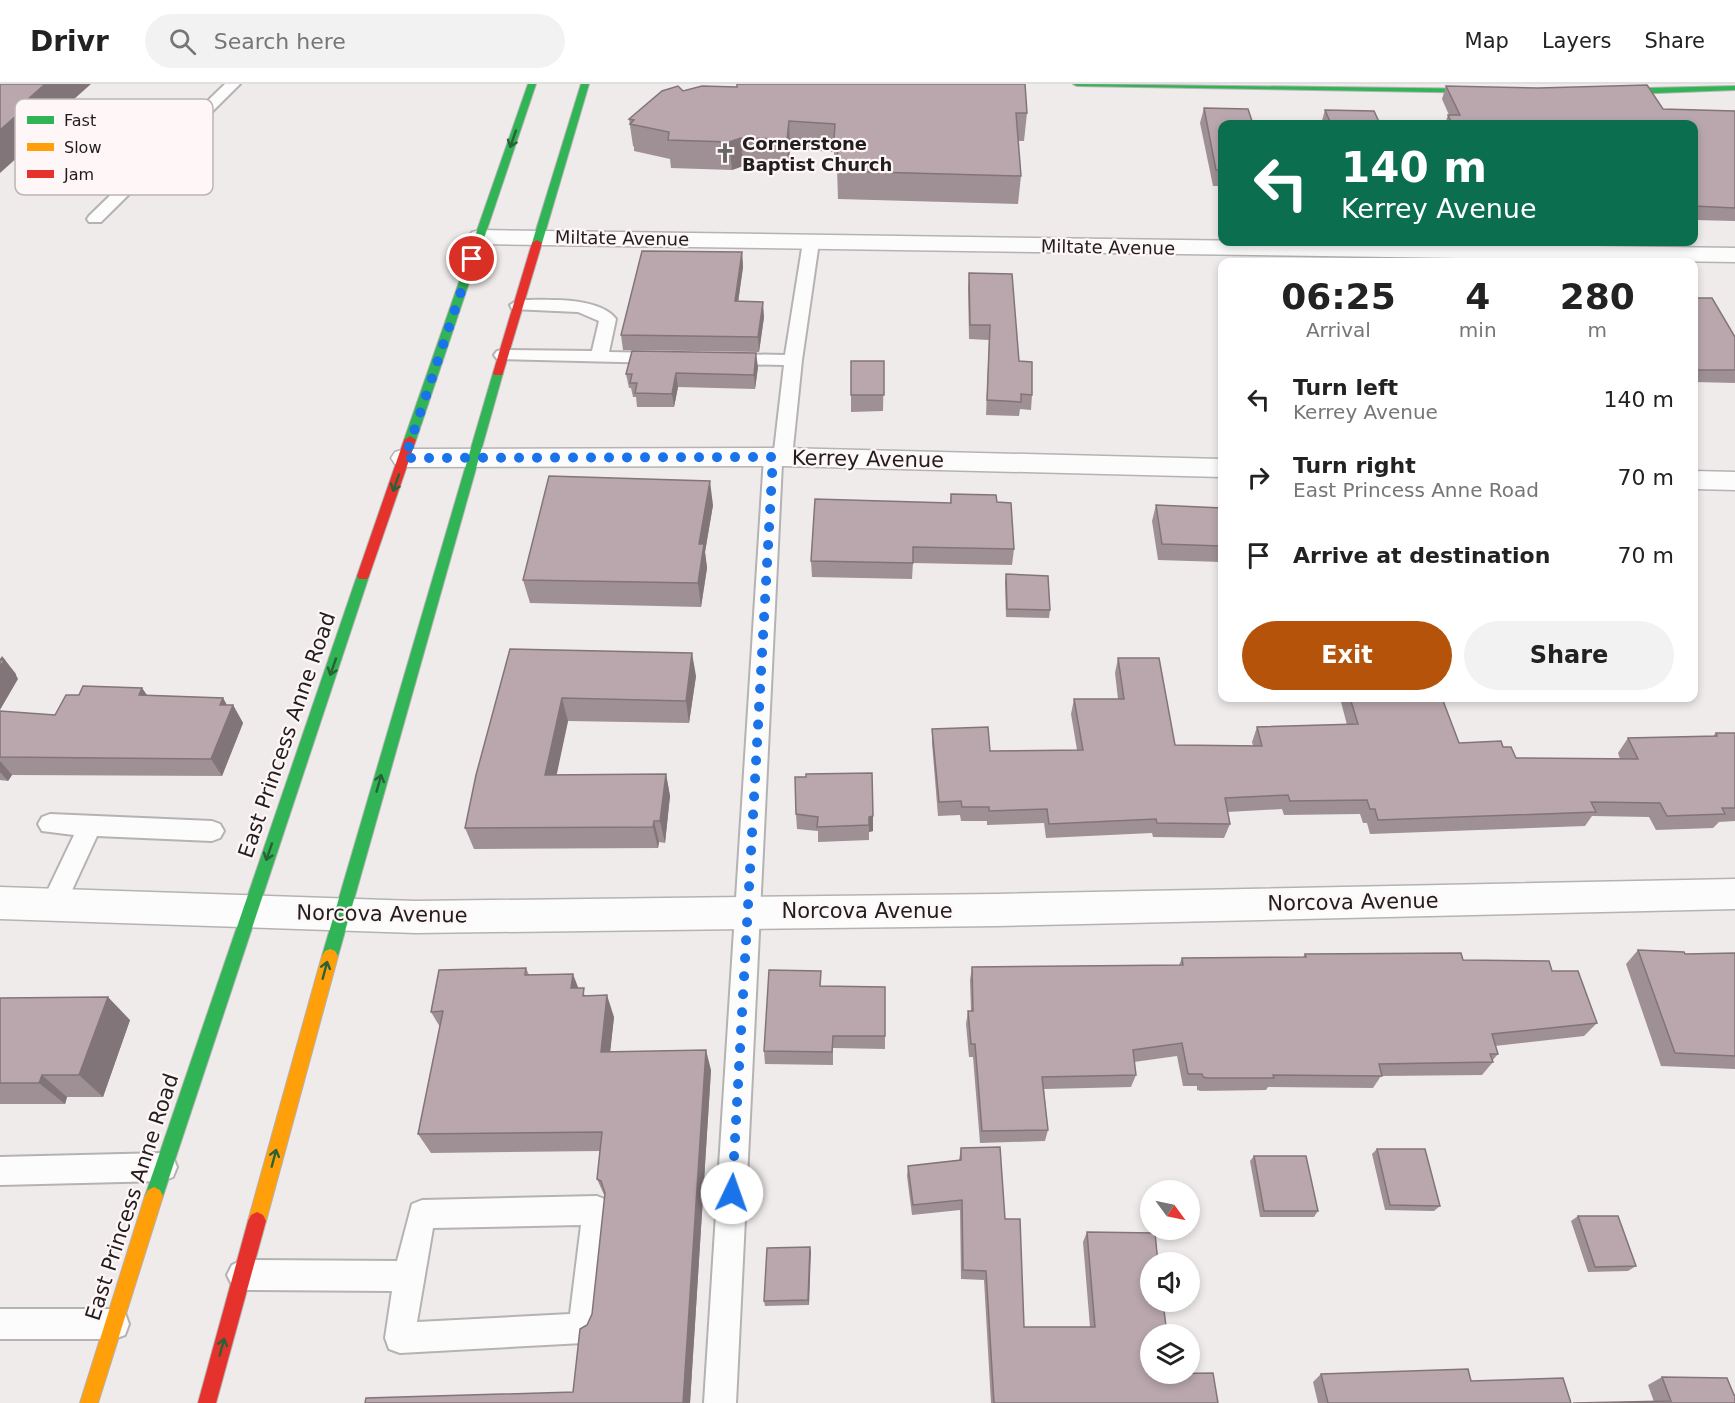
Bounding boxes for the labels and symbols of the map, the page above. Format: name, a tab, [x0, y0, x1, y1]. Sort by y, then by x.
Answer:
legend	[15, 99, 213, 195]
text: Fast	[64, 111, 96, 130]
one-way arrow	[507, 129, 518, 148]
place label: Cornerstone Baptist Church	[742, 133, 892, 175]
text: Slow	[64, 138, 101, 157]
church icon: Cornerstone Baptist Church	[713, 141, 737, 165]
text: Jam	[63, 165, 94, 184]
street label: Miltate Avenue	[555, 226, 689, 250]
pin	[446, 233, 497, 284]
street label: Miltate Avenue	[1041, 235, 1175, 259]
street label: Kerrey Avenue	[792, 446, 944, 472]
one-way arrow	[390, 473, 401, 492]
street label: East Princess Anne Road	[234, 609, 340, 861]
one-way arrow	[326, 657, 337, 676]
one-way arrow	[374, 774, 385, 793]
one-way arrow	[263, 842, 274, 861]
street label: Norcova Avenue	[1267, 889, 1439, 915]
street label: Norcova Avenue	[781, 899, 953, 923]
street label: Norcova Avenue	[296, 901, 468, 927]
one-way arrow	[320, 961, 332, 980]
street label: East Princess Anne Road	[81, 1070, 183, 1324]
one-way arrow	[269, 1149, 280, 1168]
position arrow	[700, 1161, 764, 1225]
north arrow	[1140, 1180, 1200, 1240]
one-way arrow	[217, 1337, 229, 1356]

